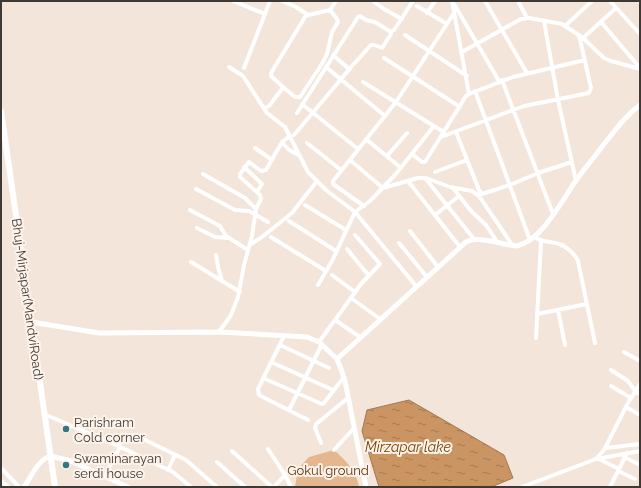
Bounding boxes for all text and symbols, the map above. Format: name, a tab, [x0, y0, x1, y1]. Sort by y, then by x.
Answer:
street label: Bhuj-Mirjapar(MandviRoad)	[9, 217, 46, 381]
place label: Parishram Cold corner	[74, 415, 145, 445]
marker: Parishram Cold corner	[61, 424, 71, 434]
water label: Mirzapar lake	[365, 439, 451, 455]
place label: Swaminarayan serdi house	[74, 451, 162, 481]
marker: Swaminarayan serdi house	[61, 460, 71, 470]
park label: Gokul ground	[287, 463, 369, 478]

